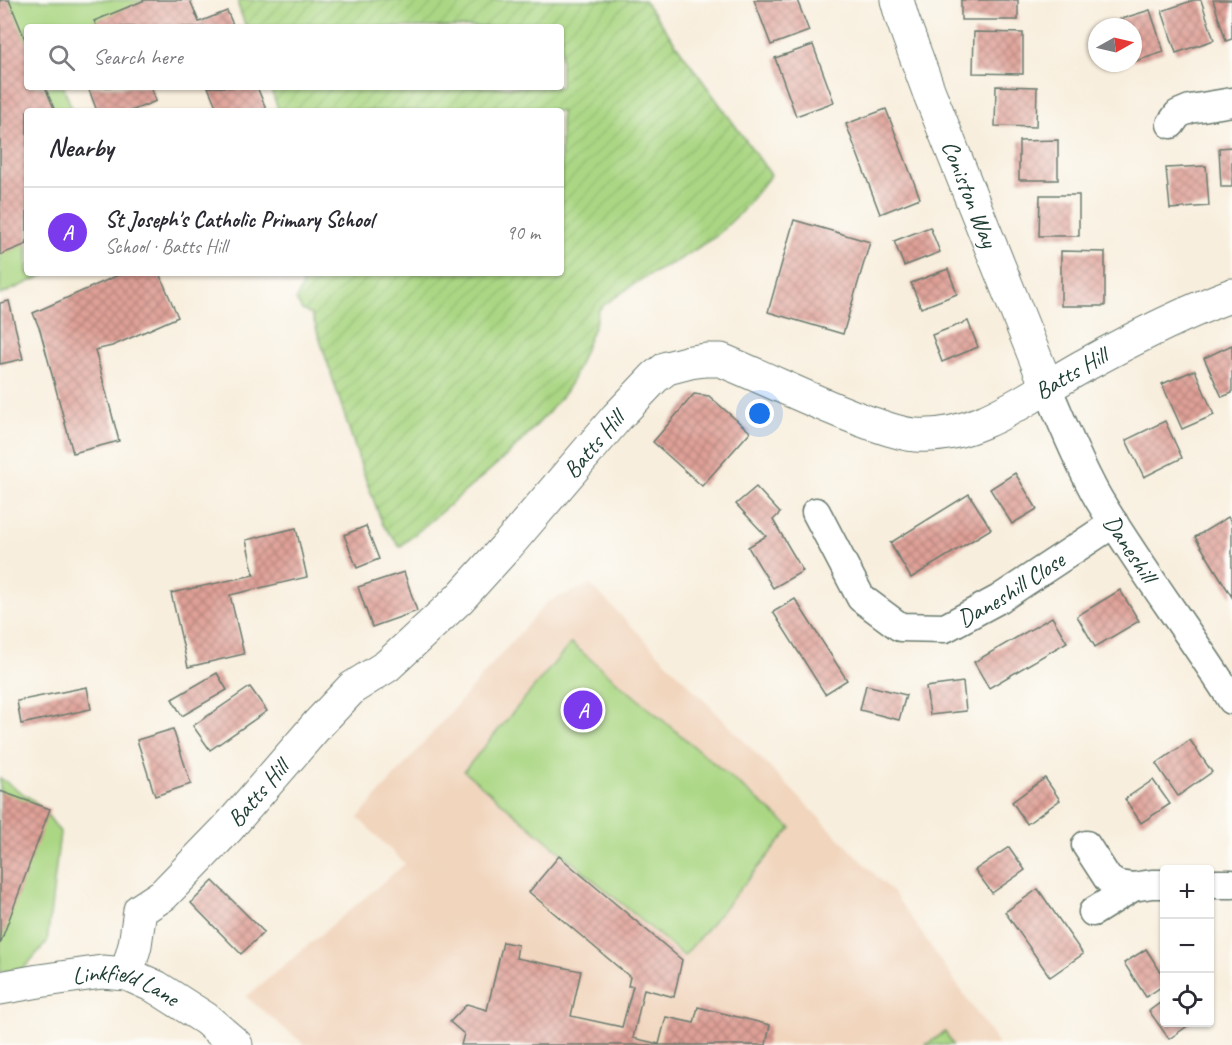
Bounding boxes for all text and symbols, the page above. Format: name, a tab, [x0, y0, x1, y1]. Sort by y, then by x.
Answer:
north arrow	[1088, 18, 1142, 72]
search box	[24, 24, 564, 90]
icon: search	[45, 41, 78, 74]
text: Search here	[93, 43, 183, 71]
text: Nearby	[48, 131, 113, 164]
street label: Coniston Way	[935, 136, 1005, 253]
text: St Joseph's Catholic Primary School	[105, 206, 374, 234]
text: A	[62, 220, 73, 245]
text: 90 m	[506, 220, 540, 245]
text: School · Batts Hill	[105, 234, 227, 259]
street label: Batts Hill	[1029, 339, 1116, 406]
your location	[745, 399, 774, 428]
street label: Batts Hill	[557, 401, 633, 484]
street label: Daneshill	[1097, 509, 1165, 591]
street label: Daneshill Close	[952, 544, 1072, 634]
pin: A	[564, 688, 602, 732]
street label: Batts Hill	[221, 751, 298, 833]
map controls	[1160, 865, 1214, 1027]
button: +	[1160, 865, 1214, 919]
button: −	[1160, 919, 1214, 973]
street label: Linkfield Lane	[70, 957, 187, 1014]
button: locate	[1160, 973, 1214, 1027]

